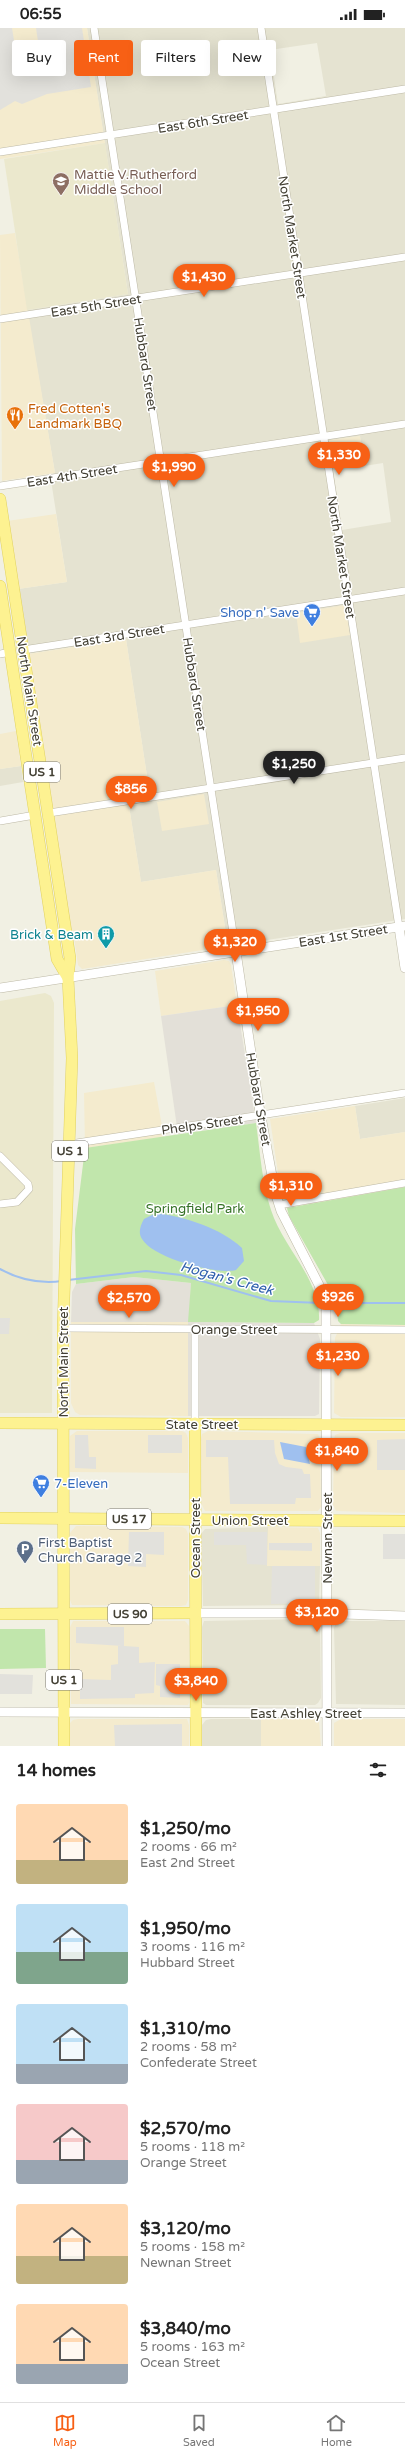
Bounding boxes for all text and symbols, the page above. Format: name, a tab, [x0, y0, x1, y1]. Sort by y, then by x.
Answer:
text: 06:55	[20, 5, 62, 23]
chip: Buy	[12, 40, 66, 76]
chip: Rent	[74, 40, 133, 76]
chip: Filters	[141, 40, 210, 76]
chip: New	[218, 40, 276, 76]
street label: East 6th Street	[157, 107, 250, 137]
place label: Mattie V.Rutherford Middle School	[74, 167, 197, 198]
school or university icon: Mattie V.Rutherford Middle School	[51, 171, 71, 196]
street label: North Market Street	[274, 175, 310, 300]
pin: $1,430	[171, 264, 237, 298]
text: $1,430	[182, 269, 226, 285]
street label: East 5th Street	[50, 291, 143, 321]
street label: Hubbard Street	[130, 316, 160, 412]
place label: Fred Cotten's Landmark BBQ	[28, 401, 122, 432]
restaurant icon: Fred Cotten's Landmark BBQ	[5, 405, 25, 430]
pin: $1,330	[306, 442, 372, 476]
text: $1,330	[317, 447, 361, 463]
pin: $1,990	[141, 454, 207, 488]
text: $1,990	[152, 459, 196, 475]
street label: East 4th Street	[26, 461, 119, 491]
street label: North Market Street	[323, 495, 359, 620]
supermarket icon: Shop n' Save	[302, 602, 322, 627]
place label: Shop n' Save	[220, 605, 299, 621]
street label: East 3rd Street	[73, 621, 166, 651]
street label: North Main Street	[12, 635, 46, 747]
street label: Hubbard Street	[179, 636, 209, 732]
pin: $1,250	[261, 751, 327, 785]
text: $1,250	[272, 756, 316, 772]
road number: US 1	[24, 762, 60, 782]
pin: $856	[107, 776, 155, 810]
text: $856	[115, 781, 147, 797]
street label: East 1st Street	[298, 921, 389, 951]
building icon: Brick & Beam	[96, 924, 116, 949]
place label: Brick & Beam	[10, 927, 93, 943]
pin: $1,320	[202, 929, 268, 963]
text: $1,320	[213, 934, 257, 950]
pin: $1,950	[225, 998, 291, 1032]
text: $1,950	[236, 1003, 280, 1019]
street label: Hubbard Street	[242, 1051, 274, 1147]
street label: Phelps Street	[160, 1111, 244, 1139]
road number: US 1	[52, 1141, 88, 1161]
pin: $1,310	[258, 1173, 324, 1207]
text: $1,310	[269, 1178, 313, 1194]
park label: Springfield Park	[146, 1201, 244, 1217]
water label: Hogan's Creek	[178, 1258, 277, 1299]
pin: $926	[314, 1284, 362, 1318]
pin: $2,570	[96, 1285, 162, 1319]
text: $926	[322, 1289, 354, 1305]
text: $2,570	[107, 1290, 151, 1306]
street label: North Main Street	[56, 1306, 72, 1417]
street label: Orange Street	[191, 1322, 277, 1338]
pin: $1,230	[305, 1343, 371, 1377]
text: $1,230	[316, 1348, 360, 1364]
street label: State Street	[166, 1417, 238, 1433]
pin: $1,840	[304, 1438, 370, 1472]
text: $1,840	[315, 1443, 359, 1459]
supermarket icon: 7-Eleven	[31, 1473, 51, 1498]
place label: 7-Eleven	[54, 1476, 108, 1492]
street label: Newnan Street	[320, 1492, 336, 1584]
street label: Ocean Street	[188, 1498, 204, 1578]
road number: US 17	[107, 1509, 151, 1529]
street label: Union Street	[211, 1513, 289, 1529]
place label: First Baptist Church Garage 2	[38, 1535, 142, 1566]
parking icon: First Baptist Church Garage 2	[15, 1539, 35, 1564]
pin: $3,120	[284, 1599, 350, 1633]
road number: US 90	[108, 1604, 152, 1624]
text: $3,120	[295, 1604, 339, 1620]
pin: $3,840	[163, 1668, 229, 1702]
road number: US 1	[46, 1670, 82, 1690]
text: $3,840	[174, 1673, 218, 1689]
street label: East Ashley Street	[250, 1706, 362, 1722]
icon: filters	[367, 1759, 389, 1781]
text: 14 homes	[16, 1760, 96, 1781]
text: $1,250/mo	[140, 1818, 231, 1839]
icon: home	[48, 1820, 96, 1868]
text: 2 rooms · 66 m²	[140, 1839, 237, 1855]
text: East 2nd Street	[140, 1855, 235, 1871]
text: $1,950/mo	[140, 1918, 231, 1939]
icon: home	[48, 1920, 96, 1968]
text: 3 rooms · 116 m²	[140, 1939, 245, 1955]
text: Hubbard Street	[140, 1955, 235, 1971]
text: $1,310/mo	[140, 2018, 231, 2039]
icon: home	[48, 2020, 96, 2068]
text: 2 rooms · 58 m²	[140, 2039, 237, 2055]
text: Confederate Street	[140, 2055, 257, 2071]
text: $2,570/mo	[140, 2118, 231, 2139]
icon: home	[48, 2120, 96, 2168]
text: 5 rooms · 118 m²	[140, 2139, 245, 2155]
text: Orange Street	[140, 2155, 227, 2171]
text: $3,120/mo	[140, 2218, 231, 2239]
icon: home	[48, 2220, 96, 2268]
text: 5 rooms · 158 m²	[140, 2239, 245, 2255]
text: Newnan Street	[140, 2255, 232, 2271]
text: $3,840/mo	[140, 2318, 231, 2339]
icon: home	[48, 2320, 96, 2368]
text: 5 rooms · 163 m²	[140, 2339, 245, 2355]
text: Ocean Street	[140, 2355, 220, 2371]
tab: Map	[53, 2412, 77, 2449]
tab: Saved	[183, 2412, 215, 2449]
tab: Home	[321, 2412, 352, 2449]

